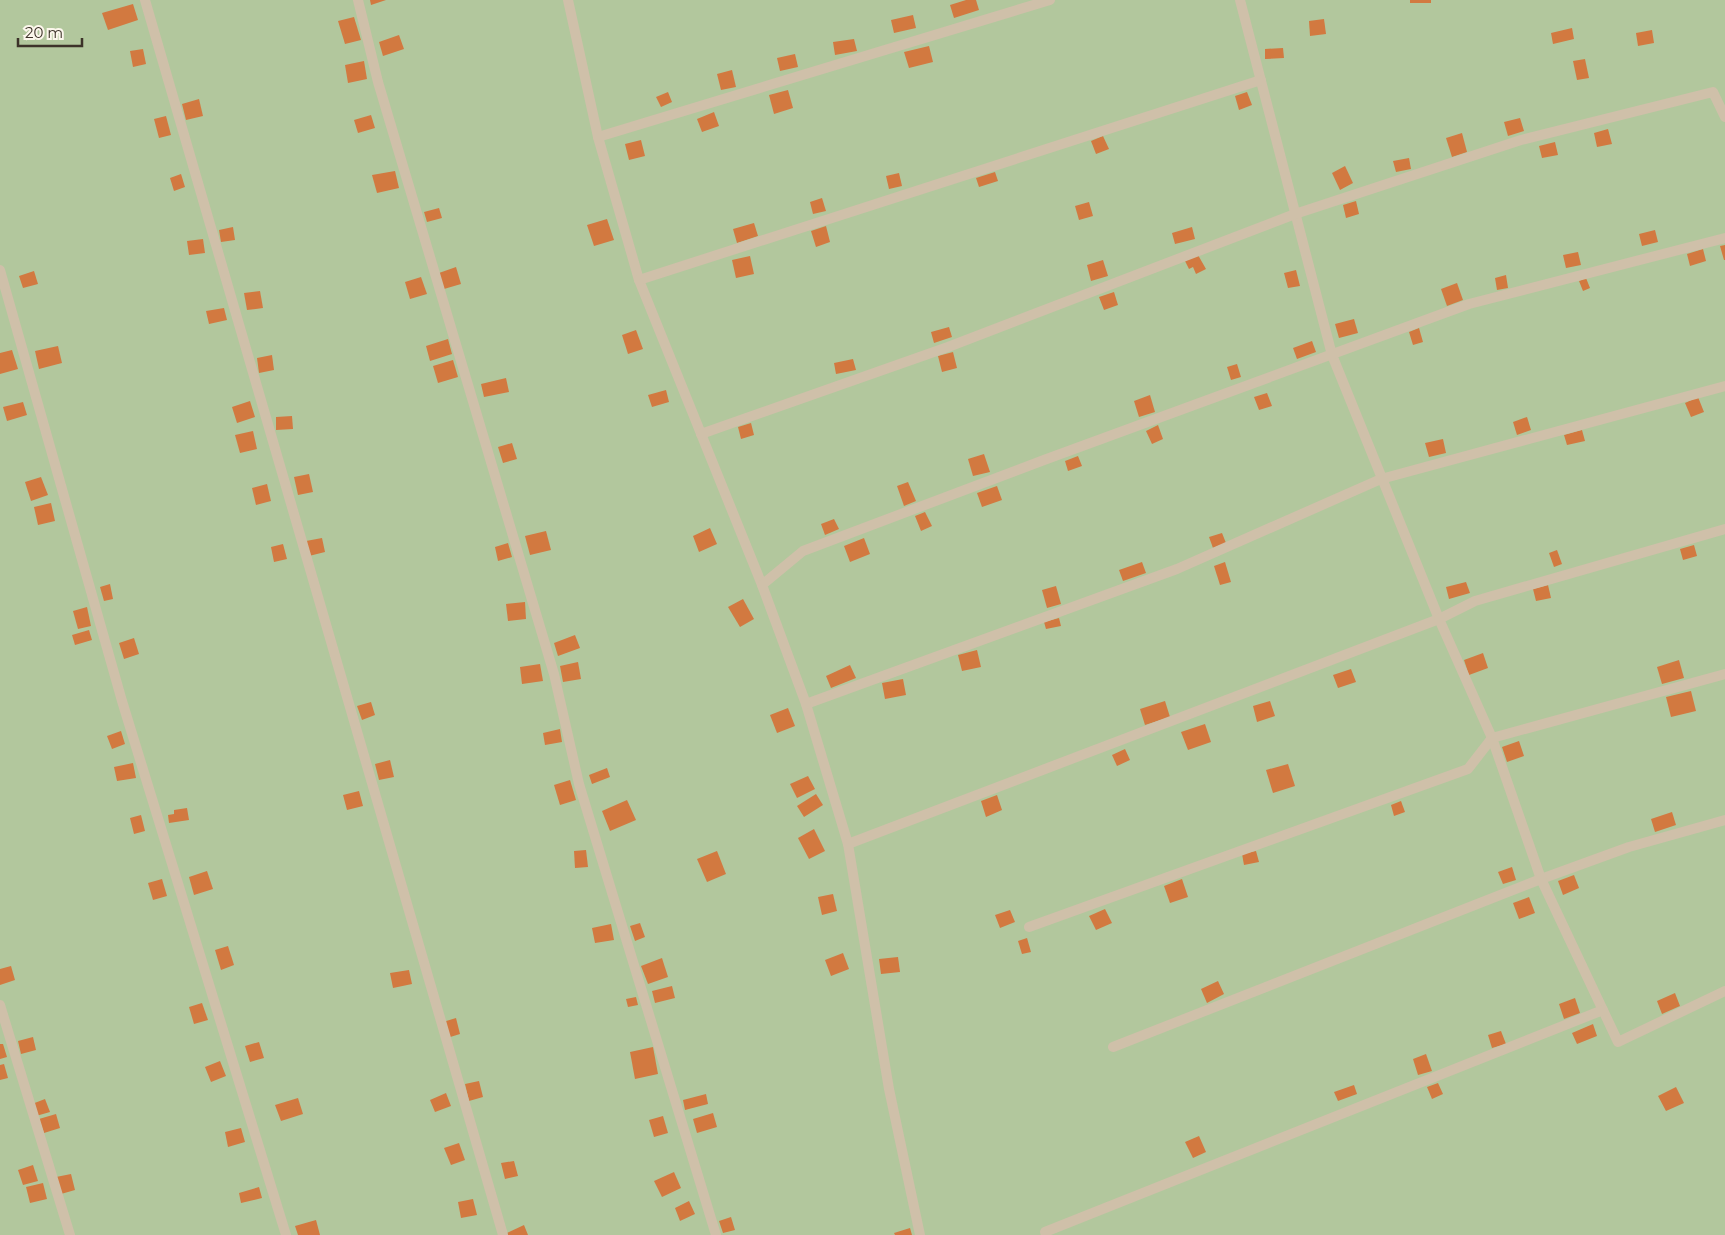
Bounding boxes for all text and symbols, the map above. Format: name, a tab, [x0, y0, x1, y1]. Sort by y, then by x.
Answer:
scale bar	[18, 15, 81, 47]
text: 20 m	[25, 23, 63, 42]

